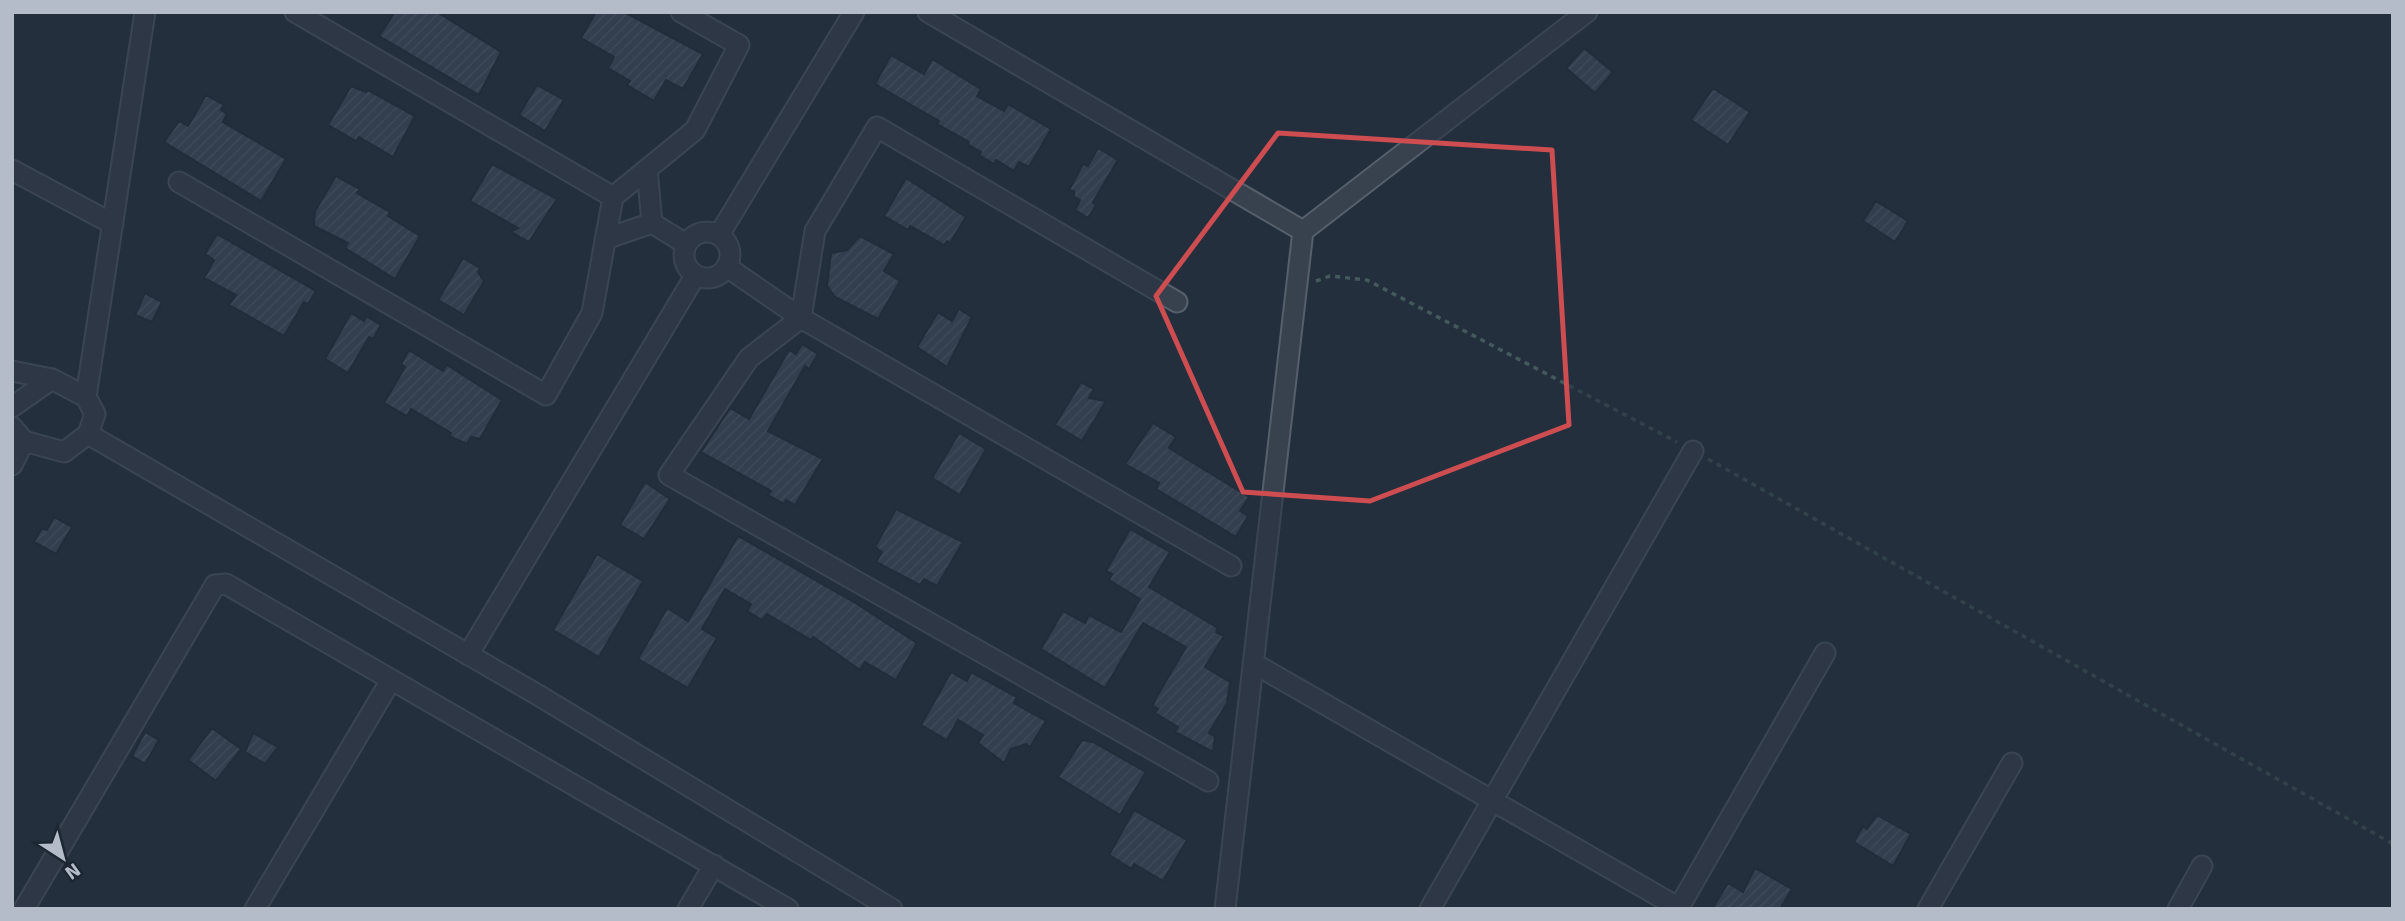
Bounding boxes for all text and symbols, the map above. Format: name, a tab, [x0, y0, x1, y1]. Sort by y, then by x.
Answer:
north arrow	[28, 823, 98, 893]
text: N	[60, 857, 85, 885]

